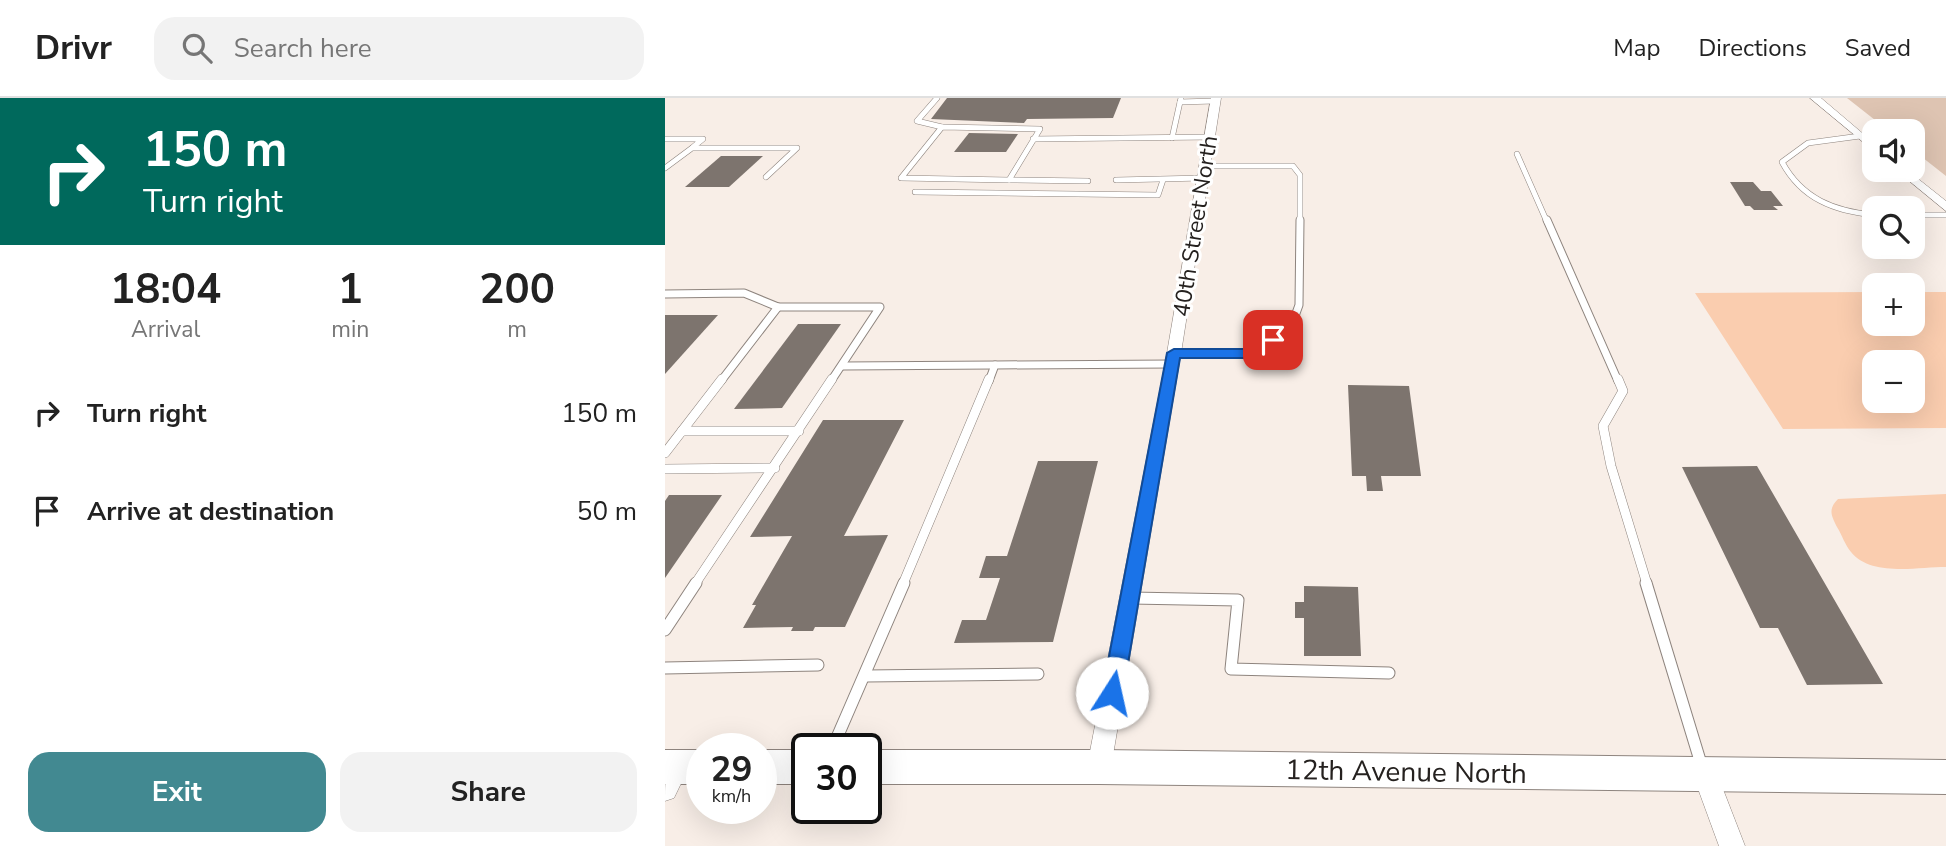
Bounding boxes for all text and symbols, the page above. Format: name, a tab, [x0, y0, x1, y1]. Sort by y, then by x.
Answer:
search box	[154, 17, 644, 80]
text: Drivr	[35, 26, 112, 71]
icon: search	[178, 29, 216, 67]
text: Search here	[234, 31, 372, 66]
text: Map	[1613, 32, 1660, 64]
text: Directions	[1698, 32, 1807, 64]
text: Saved	[1845, 32, 1911, 64]
text: 150 m	[143, 116, 287, 183]
map controls	[1862, 119, 1925, 413]
button: sound	[1862, 119, 1925, 182]
icon: right	[28, 126, 119, 217]
street label: 40th Street North	[1166, 133, 1225, 319]
text: Turn right	[143, 180, 283, 223]
button: search	[1862, 196, 1925, 259]
text: 18:04	[110, 261, 221, 318]
text: 1	[338, 261, 363, 318]
text: 200	[479, 261, 555, 318]
button: +	[1862, 273, 1925, 336]
pin	[1243, 310, 1303, 370]
text: Arrival	[131, 314, 200, 345]
text: min	[331, 314, 369, 345]
text: m	[507, 314, 527, 345]
icon: arrive	[1254, 321, 1292, 359]
button: −	[1862, 350, 1925, 413]
icon: right	[28, 394, 66, 432]
text: Turn right	[87, 396, 206, 431]
text: 150 m	[561, 396, 637, 431]
icon: arrive	[28, 492, 66, 530]
text: Arrive at destination	[87, 494, 334, 529]
text: 50 m	[577, 494, 637, 529]
position arrow	[1075, 656, 1149, 730]
speed limit sign: 30	[791, 733, 882, 824]
text: 29	[710, 746, 753, 793]
street label: 12th Avenue North	[1285, 751, 1527, 793]
button: Exit	[28, 752, 326, 832]
button: Share	[340, 752, 637, 832]
text: km/h	[712, 784, 751, 808]

